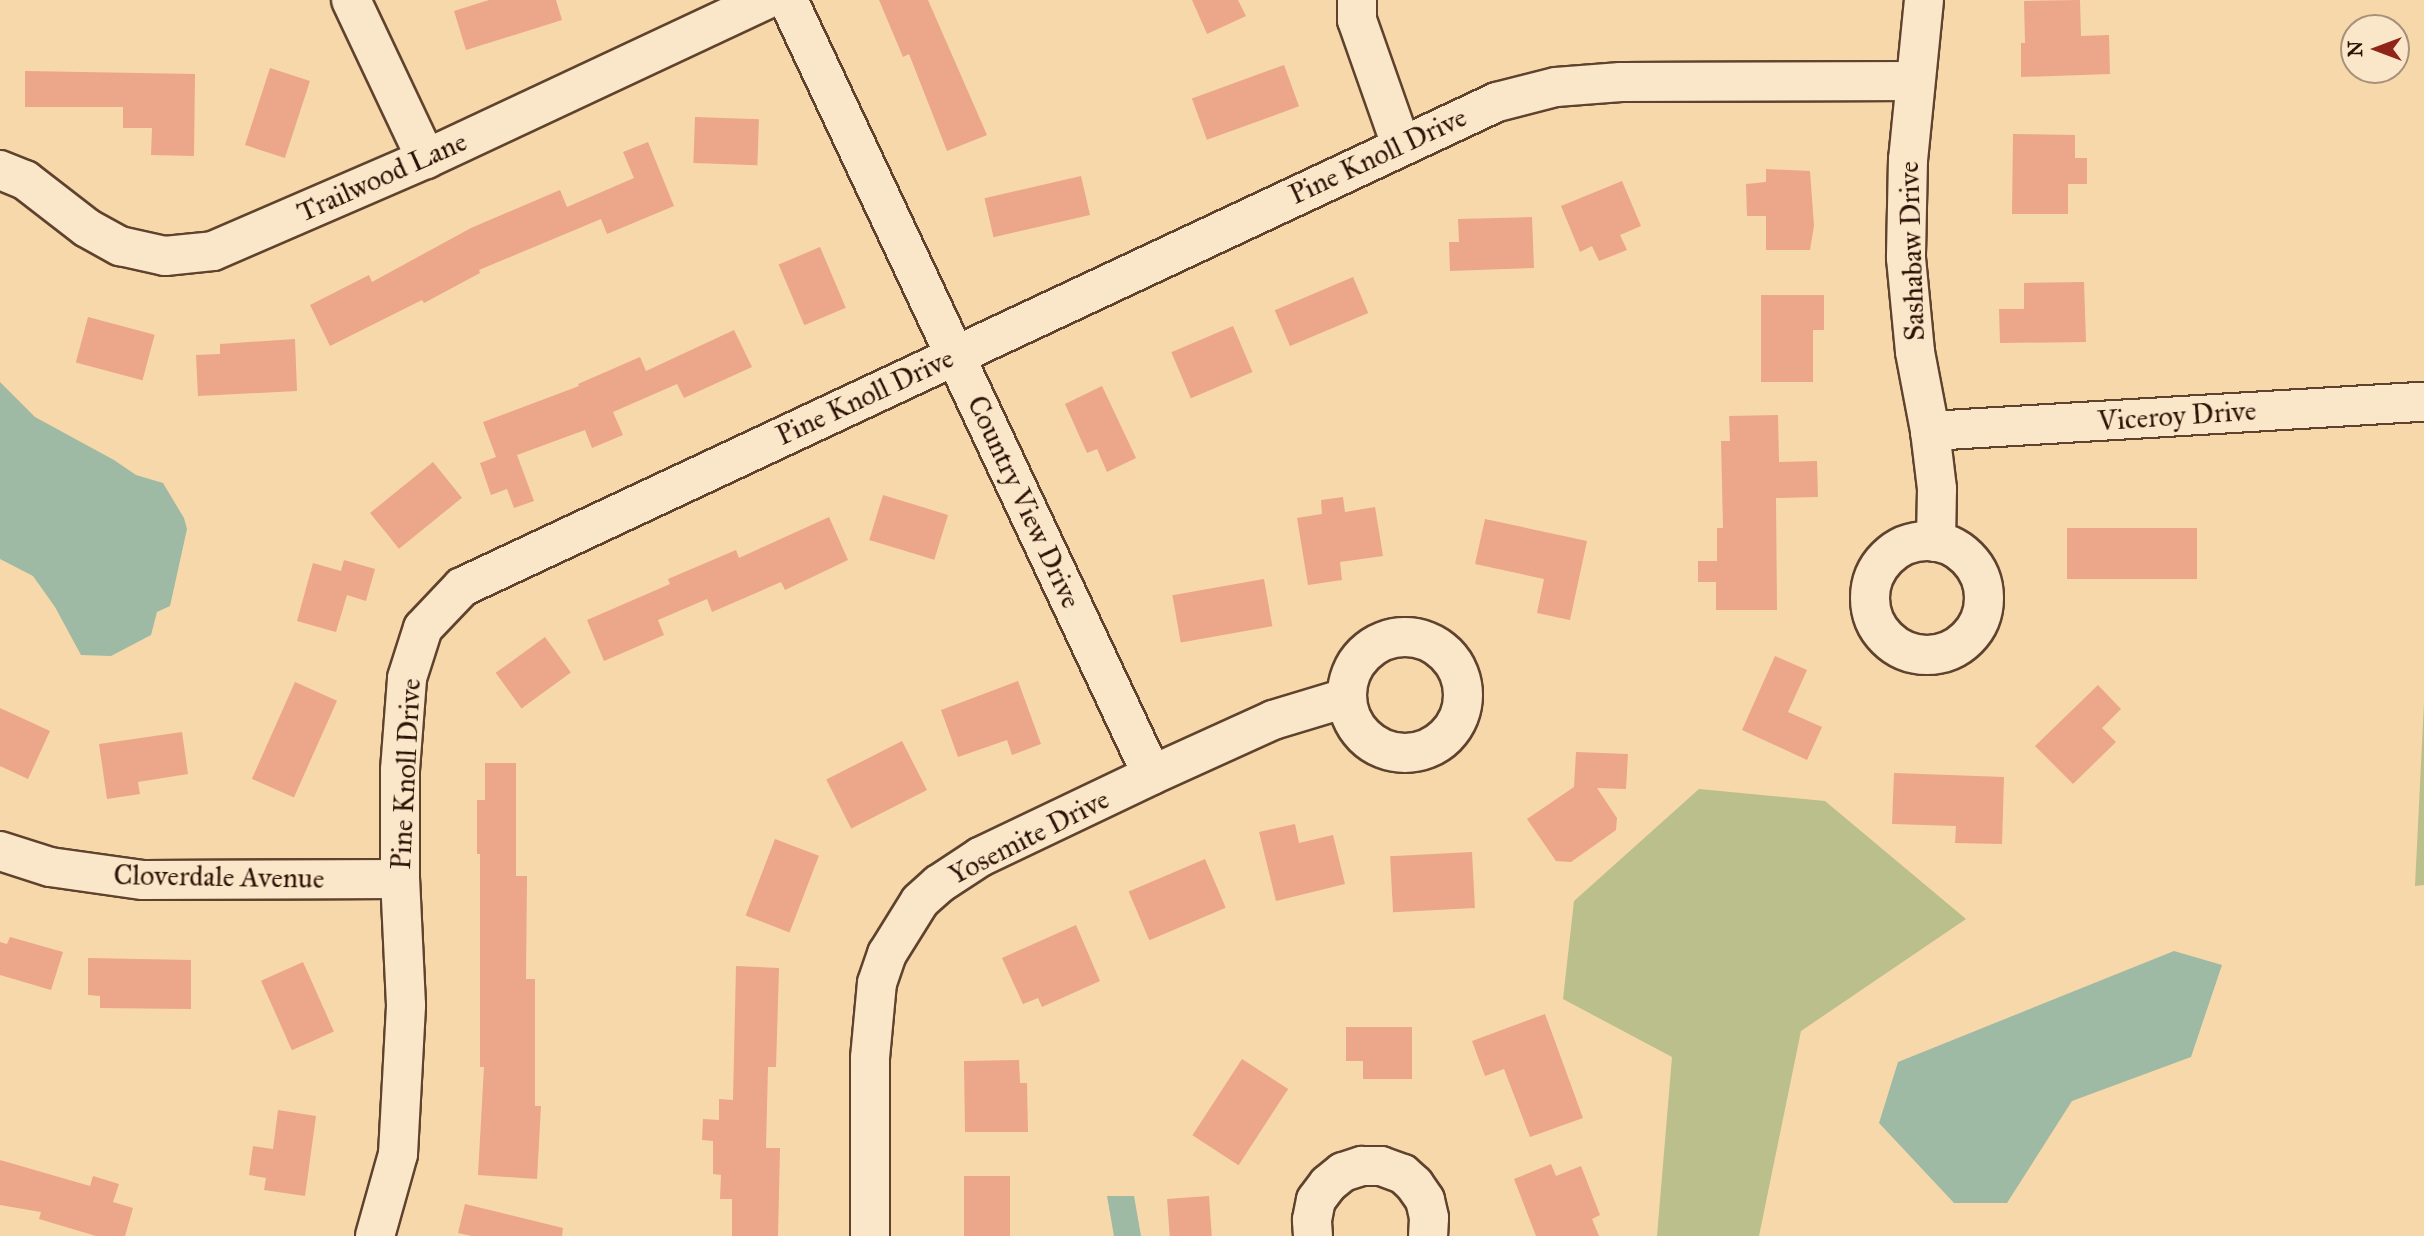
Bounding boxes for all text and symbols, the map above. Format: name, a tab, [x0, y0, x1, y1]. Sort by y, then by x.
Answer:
north arrow	[2340, 14, 2410, 84]
text: N	[2344, 41, 2367, 57]
street label: Pine Knoll Drive	[1284, 100, 1472, 212]
street label: Trailwood Lane	[292, 125, 472, 229]
street label: Sashabaw Drive	[1892, 161, 1932, 341]
street label: Pine Knoll Drive	[771, 341, 959, 453]
street label: Country View Drive	[960, 390, 1088, 614]
street label: Viceroy Drive	[2097, 394, 2257, 438]
street label: Pine Knoll Drive	[384, 677, 428, 871]
street label: Yosemite Drive	[943, 782, 1115, 892]
street label: Cloverdale Avenue	[113, 858, 325, 896]

